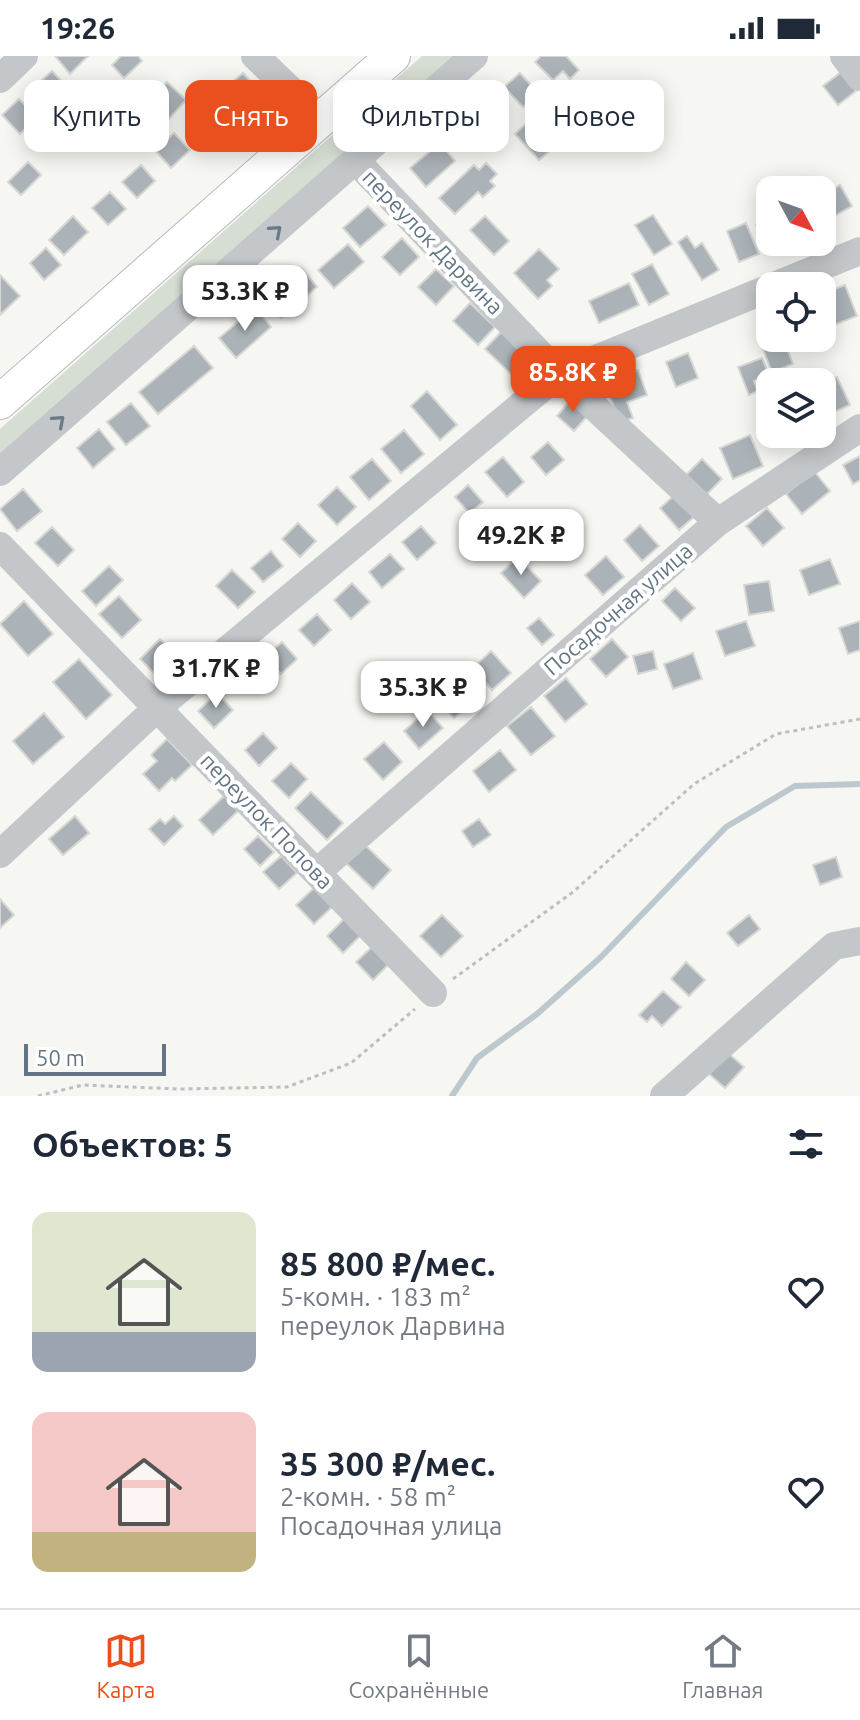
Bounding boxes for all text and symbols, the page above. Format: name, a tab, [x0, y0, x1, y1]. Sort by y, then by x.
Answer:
text: 19:26	[40, 11, 115, 45]
chip: Купить	[24, 80, 169, 152]
chip: Снять	[185, 80, 317, 152]
chip: Фильтры	[333, 80, 509, 152]
chip: Новое	[525, 80, 664, 152]
street label: переулок Дарвина	[358, 164, 509, 319]
north arrow	[756, 176, 836, 256]
map controls	[756, 176, 836, 448]
one-way arrow	[266, 227, 281, 241]
pin: 53.3K ₽	[171, 265, 319, 333]
button: locate	[756, 272, 836, 352]
text: 53.3K ₽	[201, 276, 289, 305]
pin: 85.8K ₽	[499, 346, 647, 414]
text: 85.8K ₽	[529, 357, 617, 386]
button: layers	[756, 368, 836, 448]
one-way arrow	[49, 416, 64, 431]
pin: 49.2K ₽	[447, 509, 595, 577]
text: 49.2K ₽	[477, 520, 565, 549]
street label: Посадочная улица	[538, 537, 697, 680]
pin: 31.7K ₽	[142, 642, 290, 710]
text: 31.7K ₽	[172, 653, 260, 682]
pin: 35.3K ₽	[349, 661, 497, 729]
text: 35.3K ₽	[379, 672, 467, 701]
street label: переулок Попова	[196, 748, 339, 894]
scale bar	[24, 1040, 166, 1076]
text: 50 m	[36, 1045, 85, 1070]
icon: filters	[784, 1122, 828, 1166]
text: Объектов: 5	[32, 1125, 233, 1163]
icon: home	[96, 1244, 192, 1340]
text: 85 800 ₽/мес.	[280, 1244, 495, 1282]
icon: heart	[784, 1270, 828, 1314]
text: 5-комн. · 183 m²	[280, 1282, 471, 1311]
text: переулок Дарвина	[280, 1311, 506, 1340]
icon: home	[96, 1444, 192, 1540]
text: 35 300 ₽/мес.	[280, 1444, 495, 1482]
icon: heart	[784, 1470, 828, 1514]
text: 2-комн. · 58 m²	[280, 1482, 456, 1511]
text: Посадочная улица	[280, 1511, 502, 1540]
tab: Карта	[97, 1629, 155, 1702]
tab: Сохранённые	[348, 1629, 489, 1702]
tab: Главная	[682, 1629, 763, 1702]

